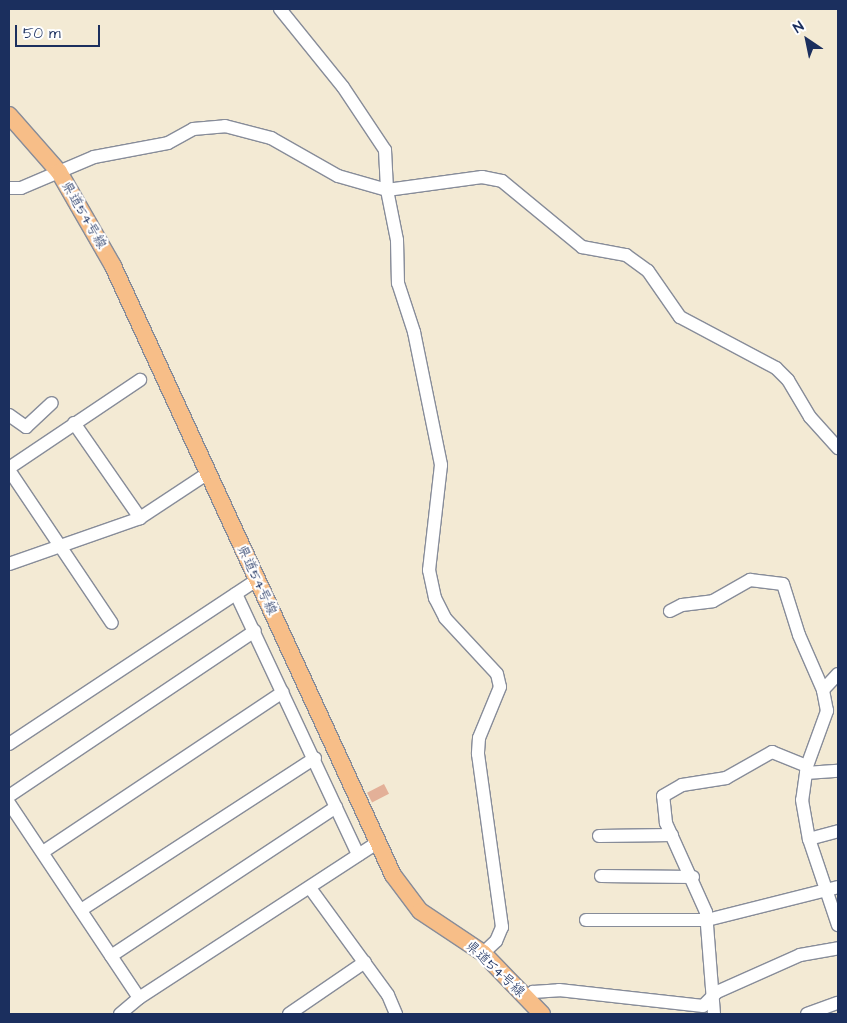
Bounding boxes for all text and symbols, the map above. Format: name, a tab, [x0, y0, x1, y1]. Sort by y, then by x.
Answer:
scale bar	[18, 15, 102, 47]
north arrow	[782, 15, 832, 65]
text: N	[789, 17, 808, 38]
text: 50 m	[23, 23, 61, 44]
street label: 県道54号線	[58, 178, 110, 252]
street label: 県道54号線	[233, 542, 281, 618]
street label: 県道54号線	[462, 937, 528, 1001]

